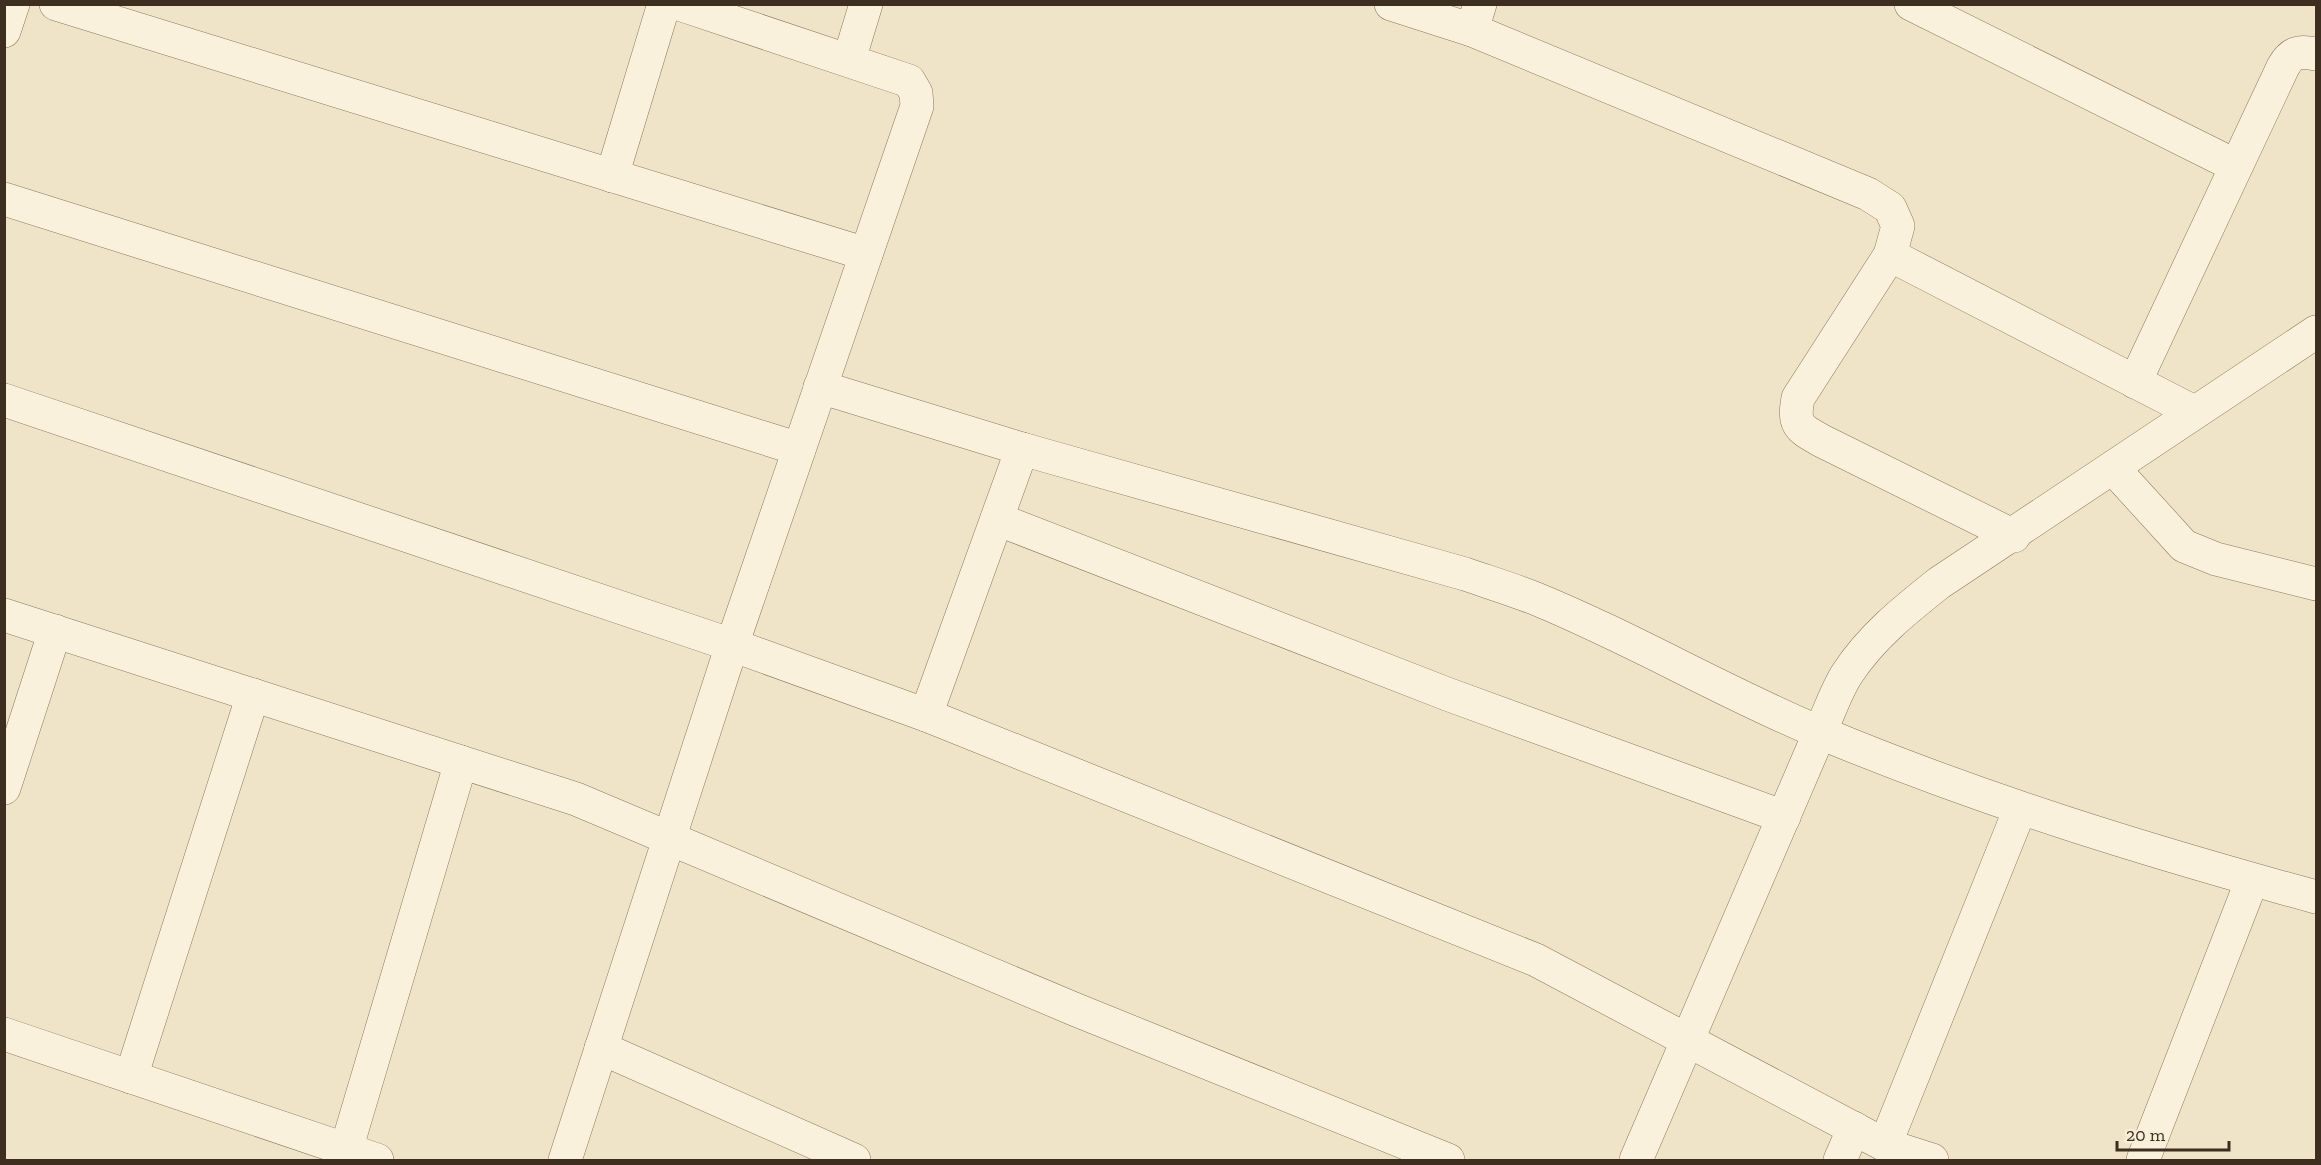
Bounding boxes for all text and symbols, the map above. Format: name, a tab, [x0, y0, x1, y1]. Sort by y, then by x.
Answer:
scale bar	[2117, 1114, 2230, 1152]
text: 20 m	[2126, 1124, 2166, 1146]

